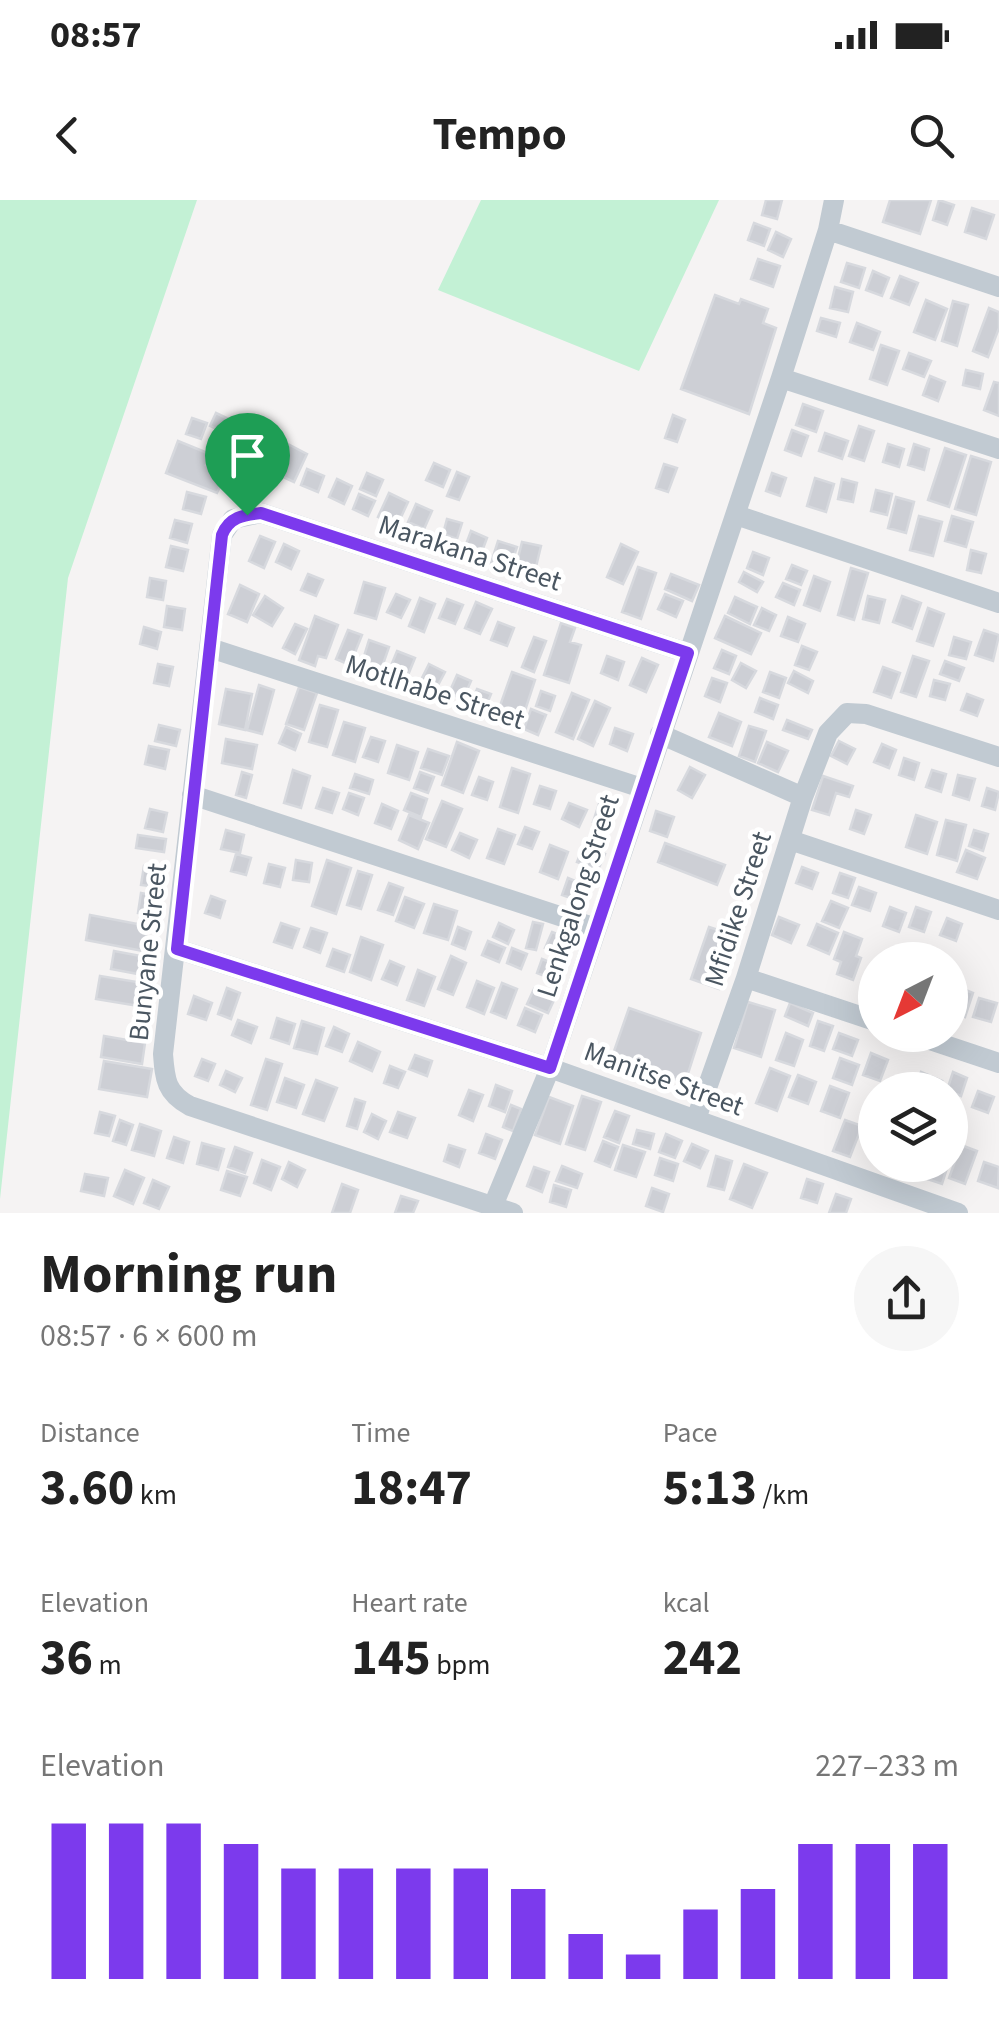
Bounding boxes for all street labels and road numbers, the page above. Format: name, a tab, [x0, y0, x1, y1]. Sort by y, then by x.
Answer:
street label: Marakana Street	[373, 505, 567, 602]
street label: Motlhabe Street	[340, 644, 530, 740]
street label: Lenkgalong Street	[526, 789, 630, 1003]
street label: Mfidike Street	[694, 826, 782, 992]
street label: Bunyane Street	[119, 861, 177, 1043]
street label: Manitse Street	[579, 1032, 750, 1127]

